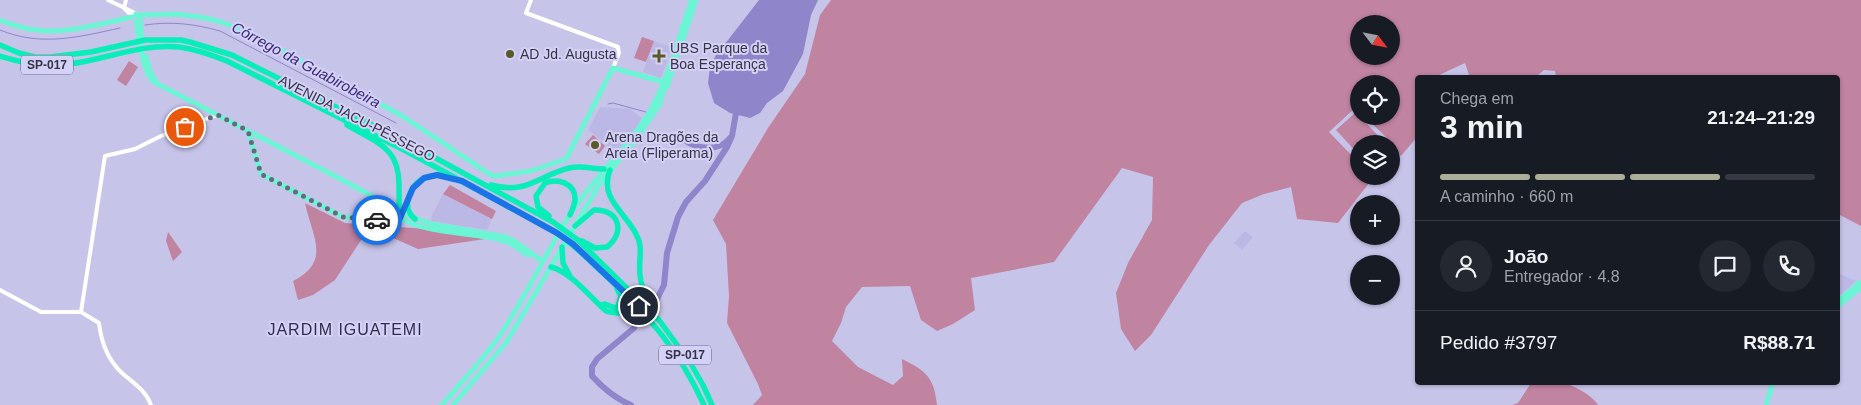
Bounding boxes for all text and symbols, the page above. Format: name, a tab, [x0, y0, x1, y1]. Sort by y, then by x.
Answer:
north arrow	[1350, 15, 1400, 65]
map controls	[1350, 15, 1400, 305]
water label: Córrego da Guabirobeira	[229, 18, 383, 111]
place label: UBS Parque da Boa Esperança	[670, 40, 767, 72]
place label: AD Jd. Augusta	[520, 46, 617, 62]
marker: AD Jd. Augusta	[504, 48, 516, 60]
marker: UBS Parque da Boa Esperança	[652, 49, 666, 63]
road number: SP-017	[21, 56, 73, 74]
street label: AVENIDA JACU-PÊSSEGO	[276, 72, 438, 164]
button: locate	[1350, 75, 1400, 125]
text: Chega em	[1440, 90, 1514, 107]
pin	[164, 106, 206, 148]
text: 21:24–21:29	[1707, 107, 1815, 128]
text: 3 min	[1440, 109, 1524, 145]
icon: bag	[171, 113, 199, 141]
place label: Arena Dragões da Areia (Fliperama)	[605, 129, 719, 161]
button: layers	[1350, 135, 1400, 185]
marker: Arena Dragões da Areia (Fliperama)	[589, 139, 601, 151]
text: A caminho · 660 m	[1440, 188, 1573, 205]
courier	[352, 195, 402, 245]
button: +	[1350, 195, 1400, 245]
icon: car	[363, 206, 391, 234]
button: person	[1440, 240, 1492, 292]
button: chat	[1699, 240, 1751, 292]
button: phone	[1763, 240, 1815, 292]
text: João	[1504, 246, 1548, 267]
button: −	[1350, 255, 1400, 305]
text: Entregador · 4.8	[1504, 268, 1620, 285]
pin	[618, 285, 660, 327]
icon: home	[625, 292, 653, 320]
district label: JARDIM IGUATEMI	[267, 321, 423, 338]
text: Pedido #3797	[1440, 332, 1557, 353]
text: R$88.71	[1743, 332, 1815, 353]
road number: SP-017	[659, 346, 711, 364]

